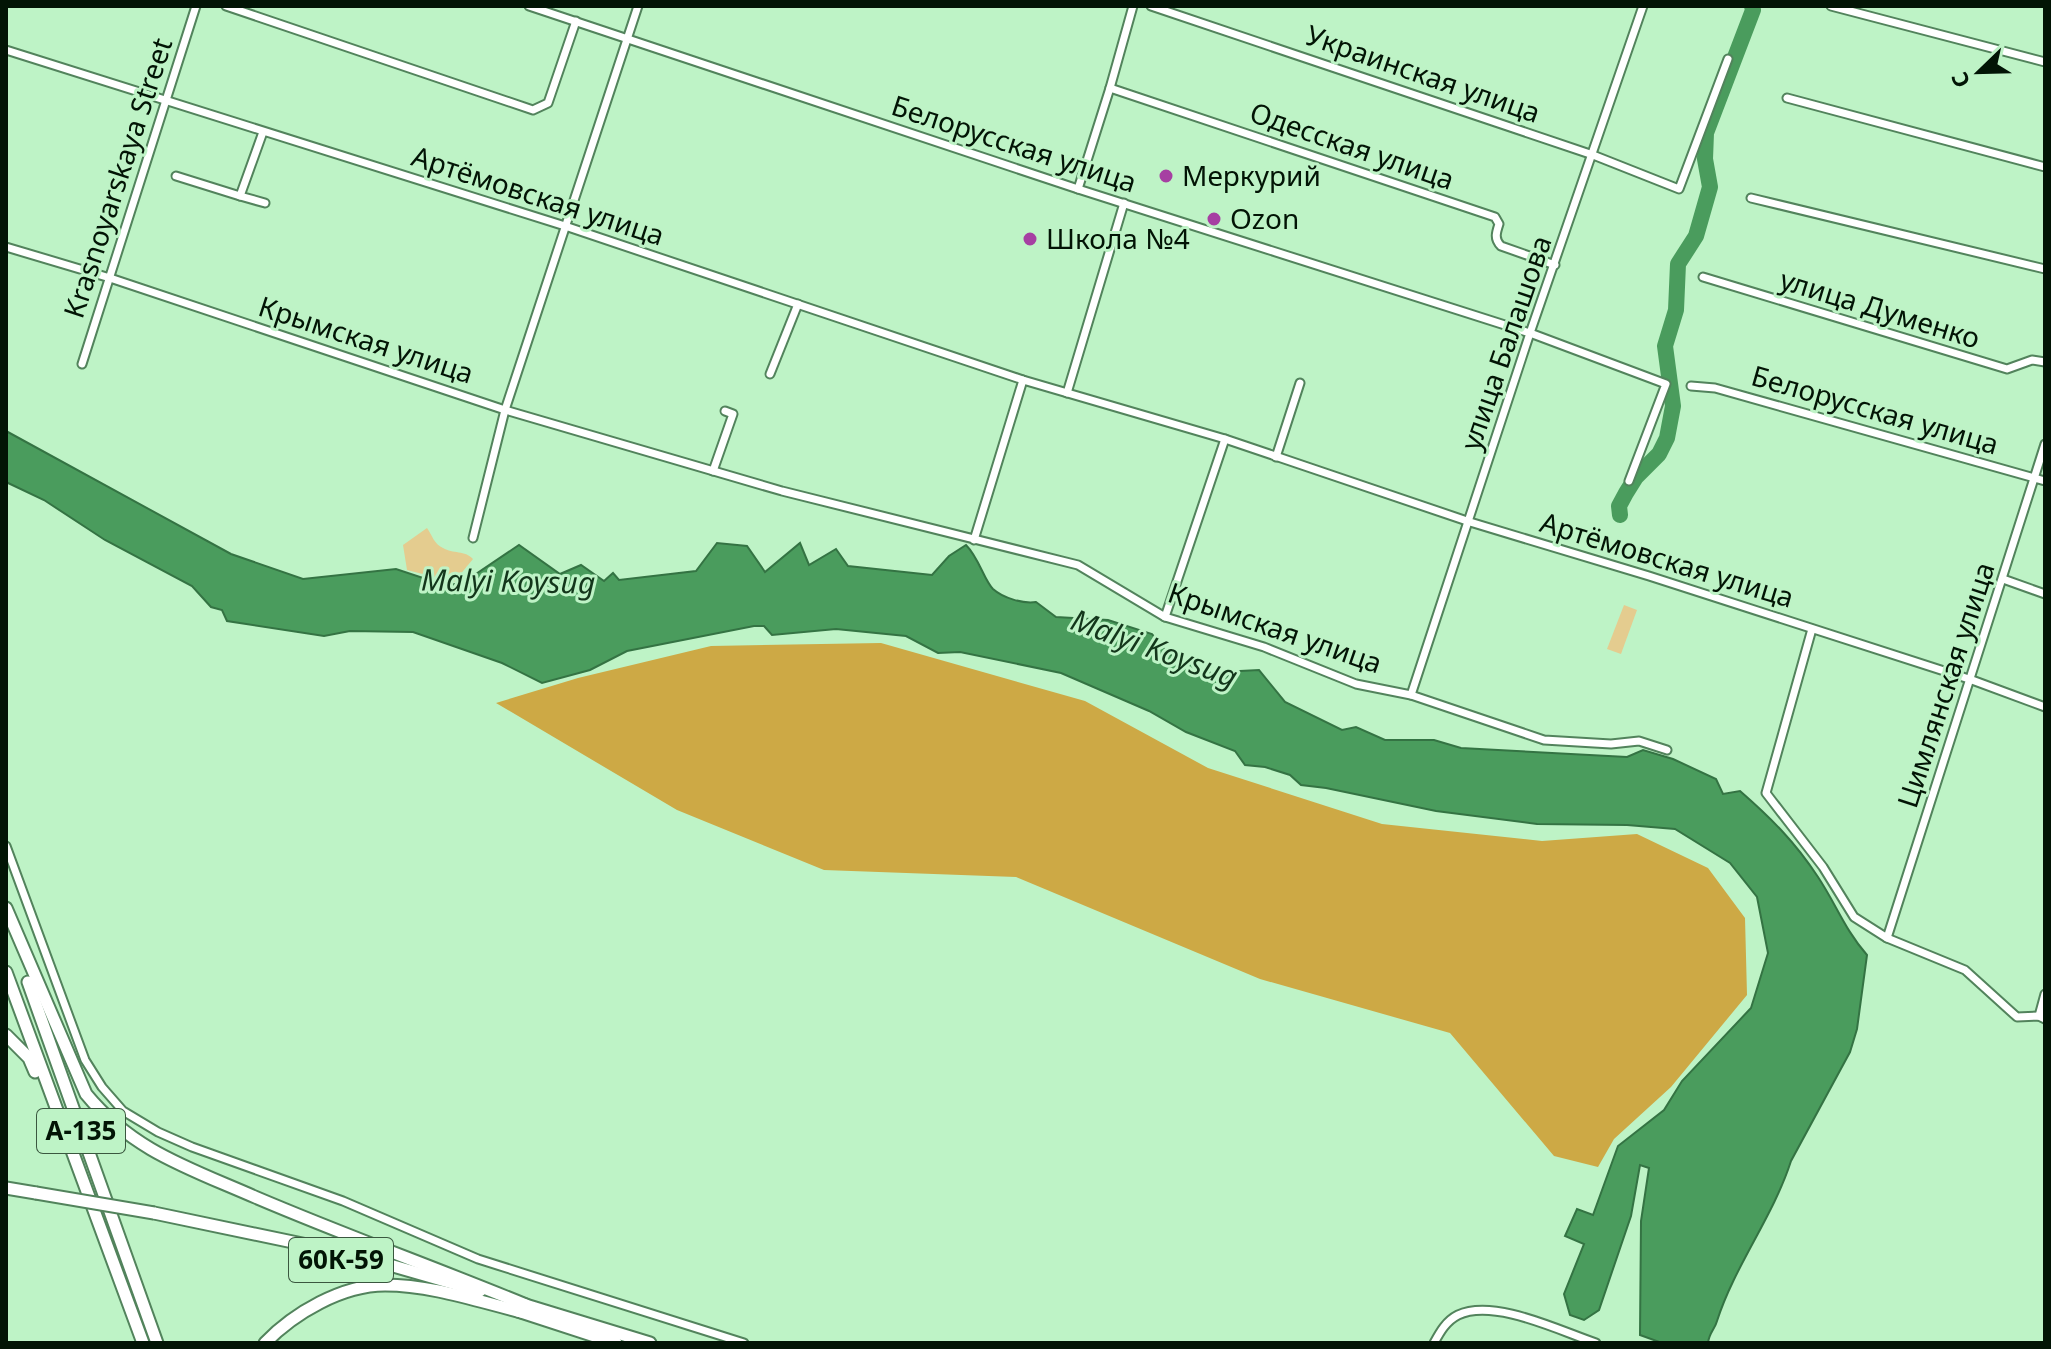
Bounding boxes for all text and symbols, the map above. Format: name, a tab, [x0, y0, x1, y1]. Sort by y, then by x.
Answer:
street label: Украинская улица	[1301, 15, 1546, 131]
north arrow	[1939, 32, 2019, 112]
street label: Krasnoyarskaya Street	[54, 33, 180, 323]
text: С	[1943, 68, 1976, 93]
street label: Белорусская улица	[887, 86, 1142, 201]
street label: Одесская улица	[1245, 92, 1459, 198]
street label: Артёмовская улица	[407, 136, 669, 254]
place label: Меркурий	[1182, 156, 1321, 194]
marker: Меркурий	[1157, 167, 1175, 185]
place label: Ozon	[1230, 199, 1299, 237]
marker: Ozon	[1205, 210, 1223, 228]
place label: Школа №4	[1046, 219, 1190, 257]
marker: Школа №4	[1021, 230, 1039, 248]
street label: улица Балашова	[1451, 230, 1560, 455]
street label: улица Думенко	[1776, 260, 1985, 357]
street label: Крымская улица	[254, 286, 479, 392]
street label: Белорусская улица	[1747, 356, 2003, 462]
street label: Артёмовская улица	[1536, 502, 1799, 616]
street label: Цимлянская улица	[1887, 557, 2003, 812]
water label: Malyi Koysug	[420, 558, 596, 603]
street label: Крымская улица	[1163, 573, 1387, 681]
water label: Malyi Koysug	[1066, 598, 1243, 697]
road number: А-135	[37, 1109, 125, 1153]
road number: 60К-59	[289, 1238, 393, 1282]

